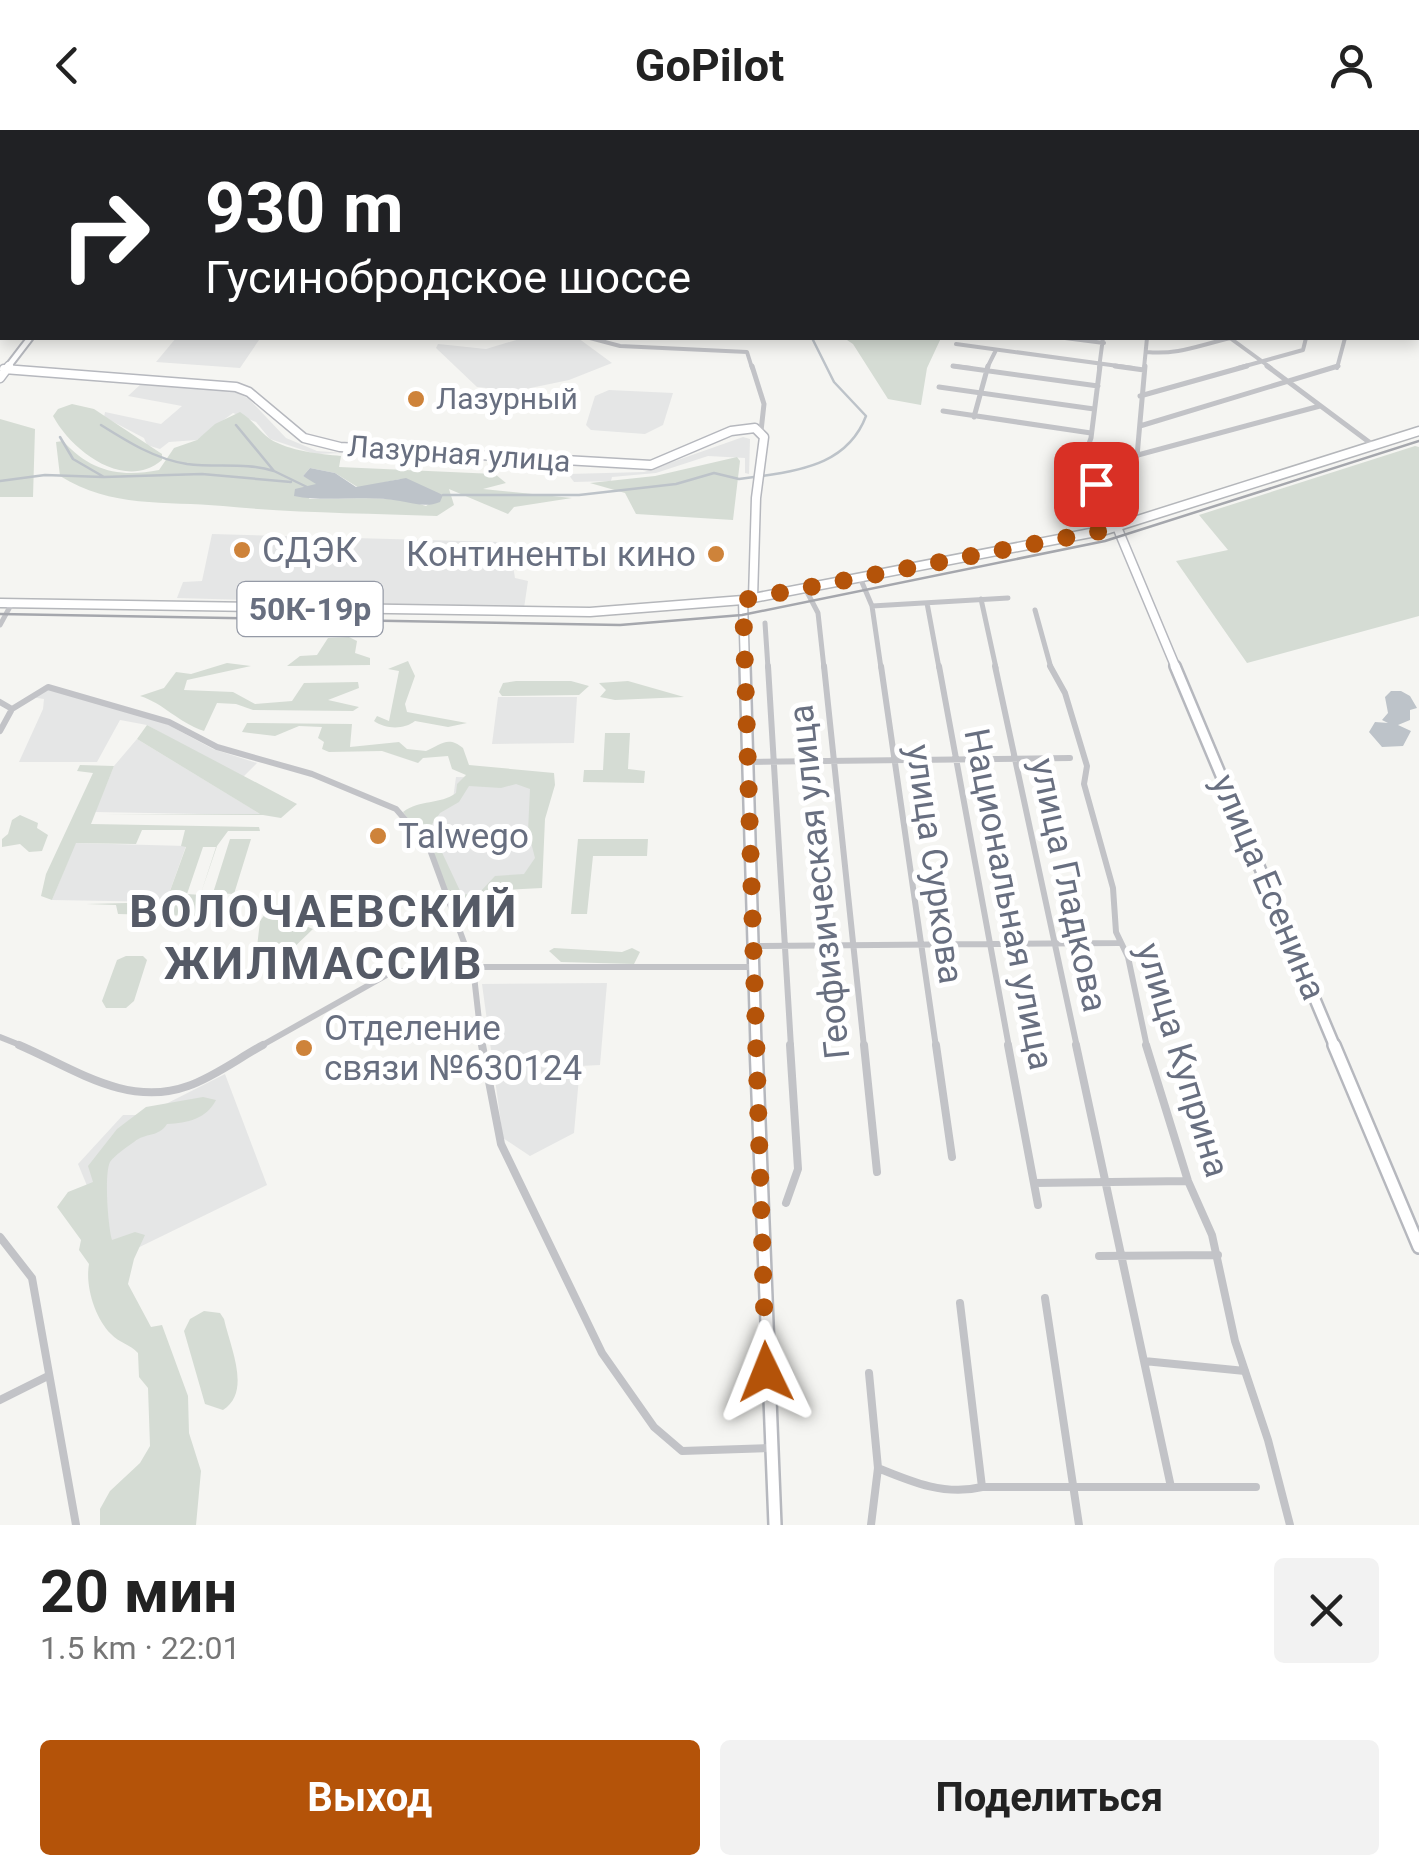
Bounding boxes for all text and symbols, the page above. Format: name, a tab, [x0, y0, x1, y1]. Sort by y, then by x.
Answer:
icon: back	[40, 38, 95, 93]
icon: person	[1324, 38, 1379, 93]
text: GoPilot	[635, 39, 784, 92]
text: 930 m	[205, 167, 404, 249]
icon: right	[40, 170, 170, 300]
text: Гусинобродское шоссе	[205, 251, 691, 304]
place label: Лазурный	[436, 381, 578, 416]
marker: Лазурный	[405, 388, 427, 410]
street label: Лазурная улица	[346, 428, 572, 479]
pin	[1054, 442, 1139, 527]
icon: arrive	[1069, 457, 1124, 512]
place label: СДЭК	[262, 530, 358, 571]
place label: Континенты кино	[406, 534, 696, 575]
marker: СДЭК	[231, 539, 253, 561]
marker: Континенты кино	[705, 543, 727, 565]
road number: 50К-19р	[238, 582, 382, 636]
street label: Геофизическая улица	[780, 703, 859, 1061]
street label: Национальная улица	[955, 725, 1062, 1073]
street label: улица Суркова	[897, 742, 972, 986]
street label: улица Гладкова	[1022, 755, 1115, 1016]
street label: улица Есенина	[1203, 768, 1334, 1006]
place label: Talwego	[398, 816, 529, 857]
marker: Talwego	[367, 825, 389, 847]
district label: ВОЛОЧАЕВСКИЙ ЖИЛМАССИВ	[129, 885, 519, 990]
street label: улица Куприна	[1127, 938, 1238, 1182]
place label: Отделение связи №630124	[324, 1008, 582, 1089]
marker: Отделение связи №630124	[293, 1037, 315, 1059]
position arrow	[714, 1320, 818, 1424]
text: 20 мин	[40, 1556, 237, 1627]
button: close	[1274, 1558, 1379, 1663]
text: 1.5 km · 22:01	[40, 1629, 241, 1667]
button: Выход	[40, 1740, 700, 1855]
button: Поделиться	[720, 1740, 1379, 1855]

